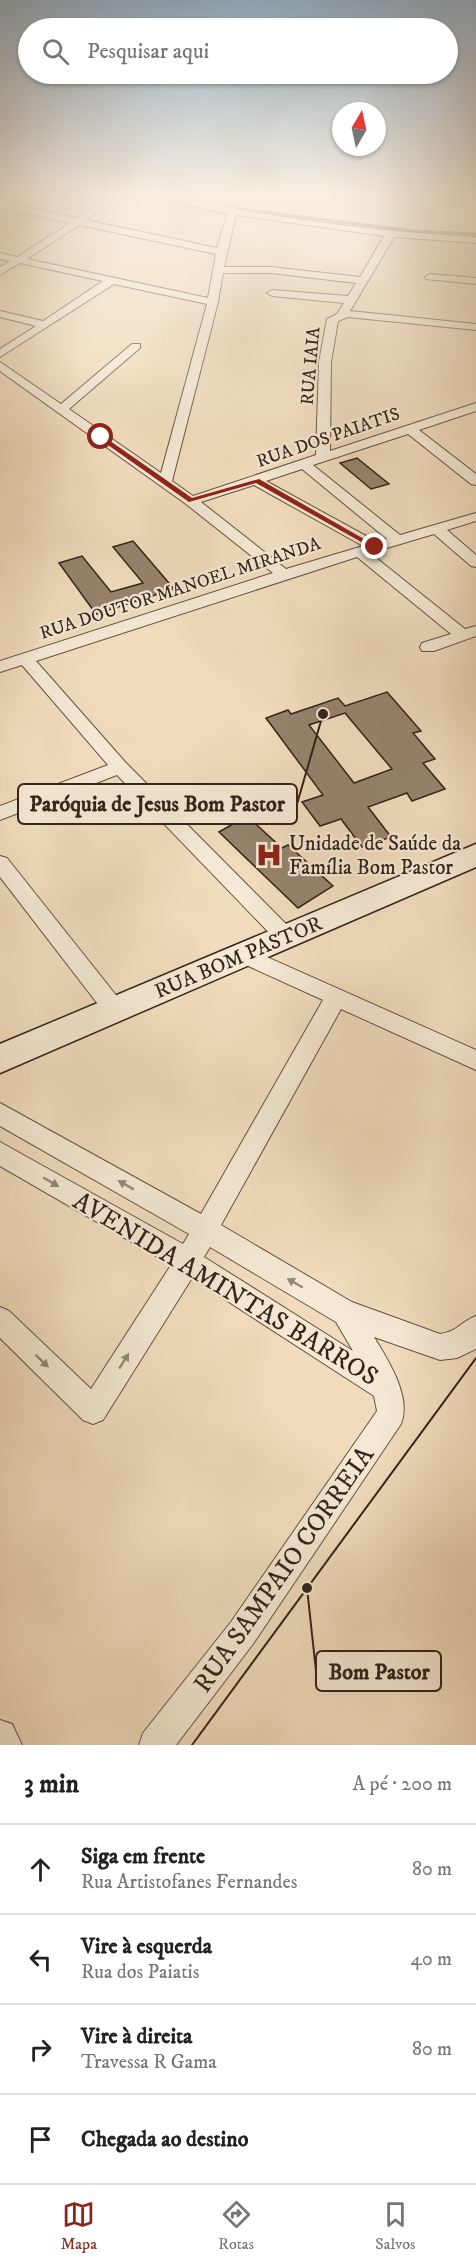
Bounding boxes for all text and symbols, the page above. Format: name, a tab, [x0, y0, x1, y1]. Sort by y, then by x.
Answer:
search box	[18, 18, 458, 84]
icon: search	[39, 35, 72, 68]
text: Pesquisar aqui	[87, 38, 209, 65]
north arrow	[332, 102, 386, 156]
street label: RUA IAIA	[297, 326, 325, 406]
street label: RUA DOS PAIATIS	[254, 403, 403, 473]
route start	[87, 423, 113, 449]
street label: RUA DOUTOR MANOEL MIRANDA	[37, 533, 324, 645]
route end	[361, 533, 387, 559]
callout: Paróquia de Jesus Bom Pastor	[18, 784, 297, 824]
text: Paróquia de Jesus Bom Pastor	[29, 791, 286, 818]
place label: Unidade de Saúde da Família Bom Pastor	[289, 831, 461, 881]
hospital icon: Unidade de Saúde da Família Bom Pastor	[254, 840, 284, 870]
street label: RUA BOM PASTOR	[151, 911, 326, 1005]
one-way arrow	[43, 1177, 60, 1187]
one-way arrow	[118, 1180, 135, 1190]
street label: AVENIDA AMINTAS BARROS	[66, 1185, 384, 1394]
one-way arrow	[287, 1278, 303, 1289]
one-way arrow	[34, 1353, 48, 1367]
one-way arrow	[119, 1353, 130, 1369]
street label: RUA SAMPAIO CORREIA	[187, 1440, 382, 1700]
callout: Bom Pastor	[316, 1651, 441, 1691]
text: Bom Pastor	[328, 1659, 430, 1686]
text: 3 min	[24, 1768, 79, 1801]
text: A pé · 200 m	[353, 1772, 452, 1797]
text: Siga em frente	[81, 1843, 205, 1870]
icon: ahead	[24, 1853, 57, 1886]
text: 80 m	[412, 1857, 452, 1882]
text: Rua Artistofanes Fernandes	[81, 1870, 298, 1895]
text: Vire à esquerda	[81, 1933, 212, 1960]
icon: left	[24, 1943, 57, 1976]
text: 40 m	[410, 1947, 452, 1972]
text: Rua dos Paiatis	[81, 1960, 199, 1985]
text: Vire à direita	[81, 2023, 192, 2050]
icon: right	[24, 2033, 57, 2066]
text: 80 m	[412, 2037, 452, 2062]
text: Travessa R Gama	[81, 2050, 217, 2075]
icon: arrive	[24, 2123, 57, 2156]
text: Chegada ao destino	[81, 2126, 248, 2153]
tab: Mapa	[61, 2198, 97, 2254]
tab: Rotas	[218, 2198, 254, 2254]
tab: Salvos	[375, 2198, 415, 2254]

